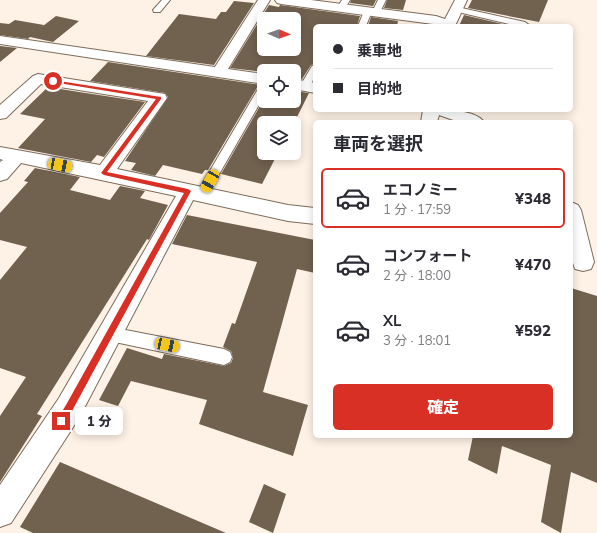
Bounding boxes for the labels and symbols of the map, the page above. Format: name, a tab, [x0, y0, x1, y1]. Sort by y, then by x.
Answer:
north arrow	[257, 12, 301, 56]
route start	[44, 72, 62, 90]
car	[47, 157, 73, 173]
car	[199, 168, 221, 194]
car	[154, 337, 180, 353]
callout: 1 分	[75, 407, 123, 435]
route end	[52, 412, 70, 430]

